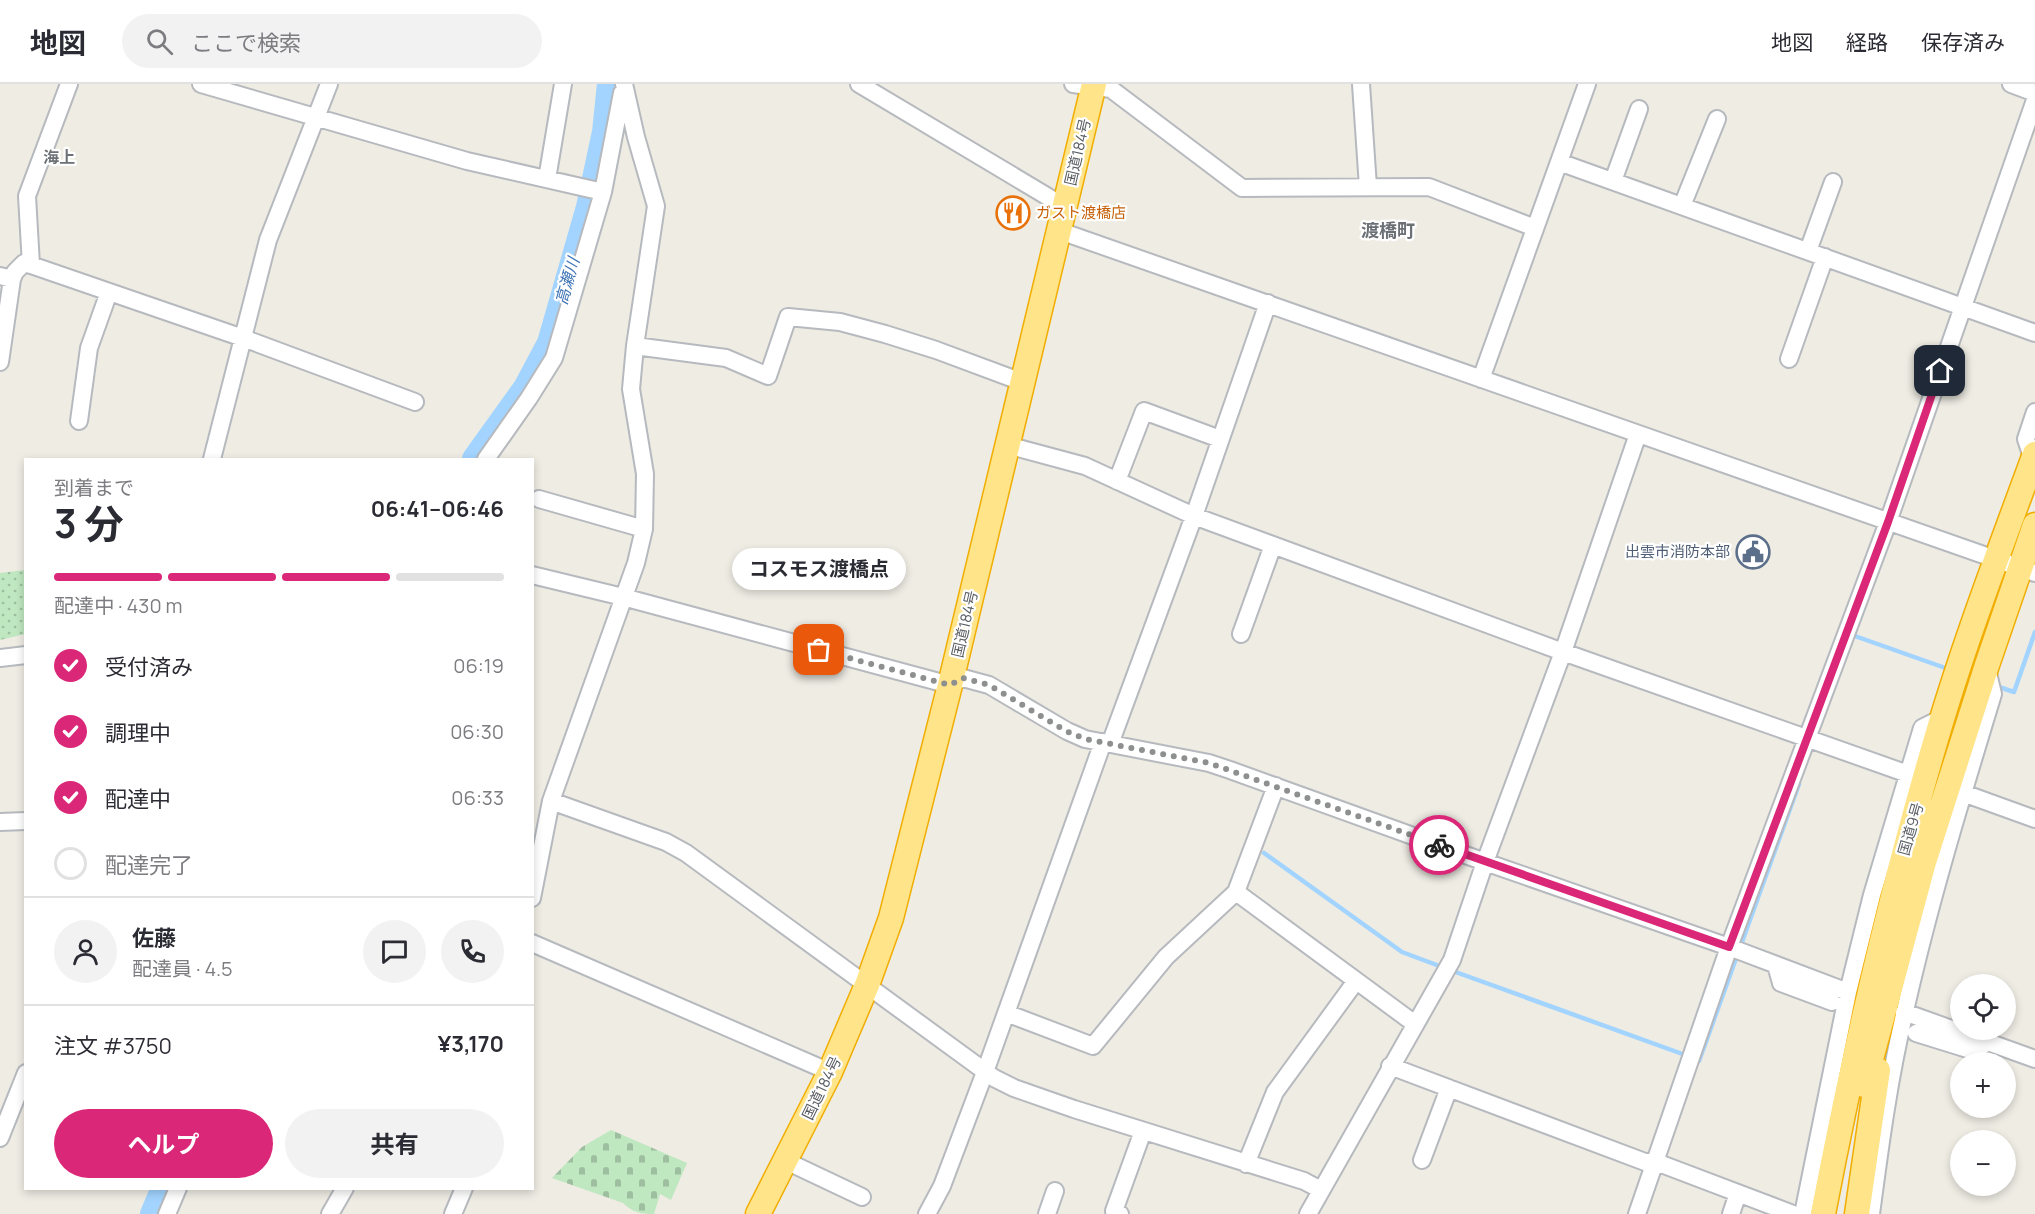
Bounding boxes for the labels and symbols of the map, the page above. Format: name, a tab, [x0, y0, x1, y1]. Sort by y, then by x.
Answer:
street label: 国道184号	[1060, 116, 1095, 188]
district label: 海上	[43, 146, 75, 168]
restaurant icon: ガスト渡橋店	[995, 195, 1031, 231]
place label: ガスト渡橋店	[1036, 202, 1126, 223]
district label: 渡橋町	[1361, 218, 1415, 242]
water label: 高瀬川	[550, 253, 585, 307]
pin	[1914, 345, 1965, 396]
public building icon: 出雲市消防本部	[1735, 534, 1771, 570]
place label: 出雲市消防本部	[1625, 541, 1730, 562]
callout: コスモス渡橋点	[732, 548, 906, 590]
street label: 国道184号	[947, 588, 982, 660]
pin	[793, 624, 844, 675]
street label: 国道9号	[1893, 800, 1928, 858]
courier	[1409, 815, 1469, 875]
street label: 国道184号	[797, 1052, 846, 1123]

